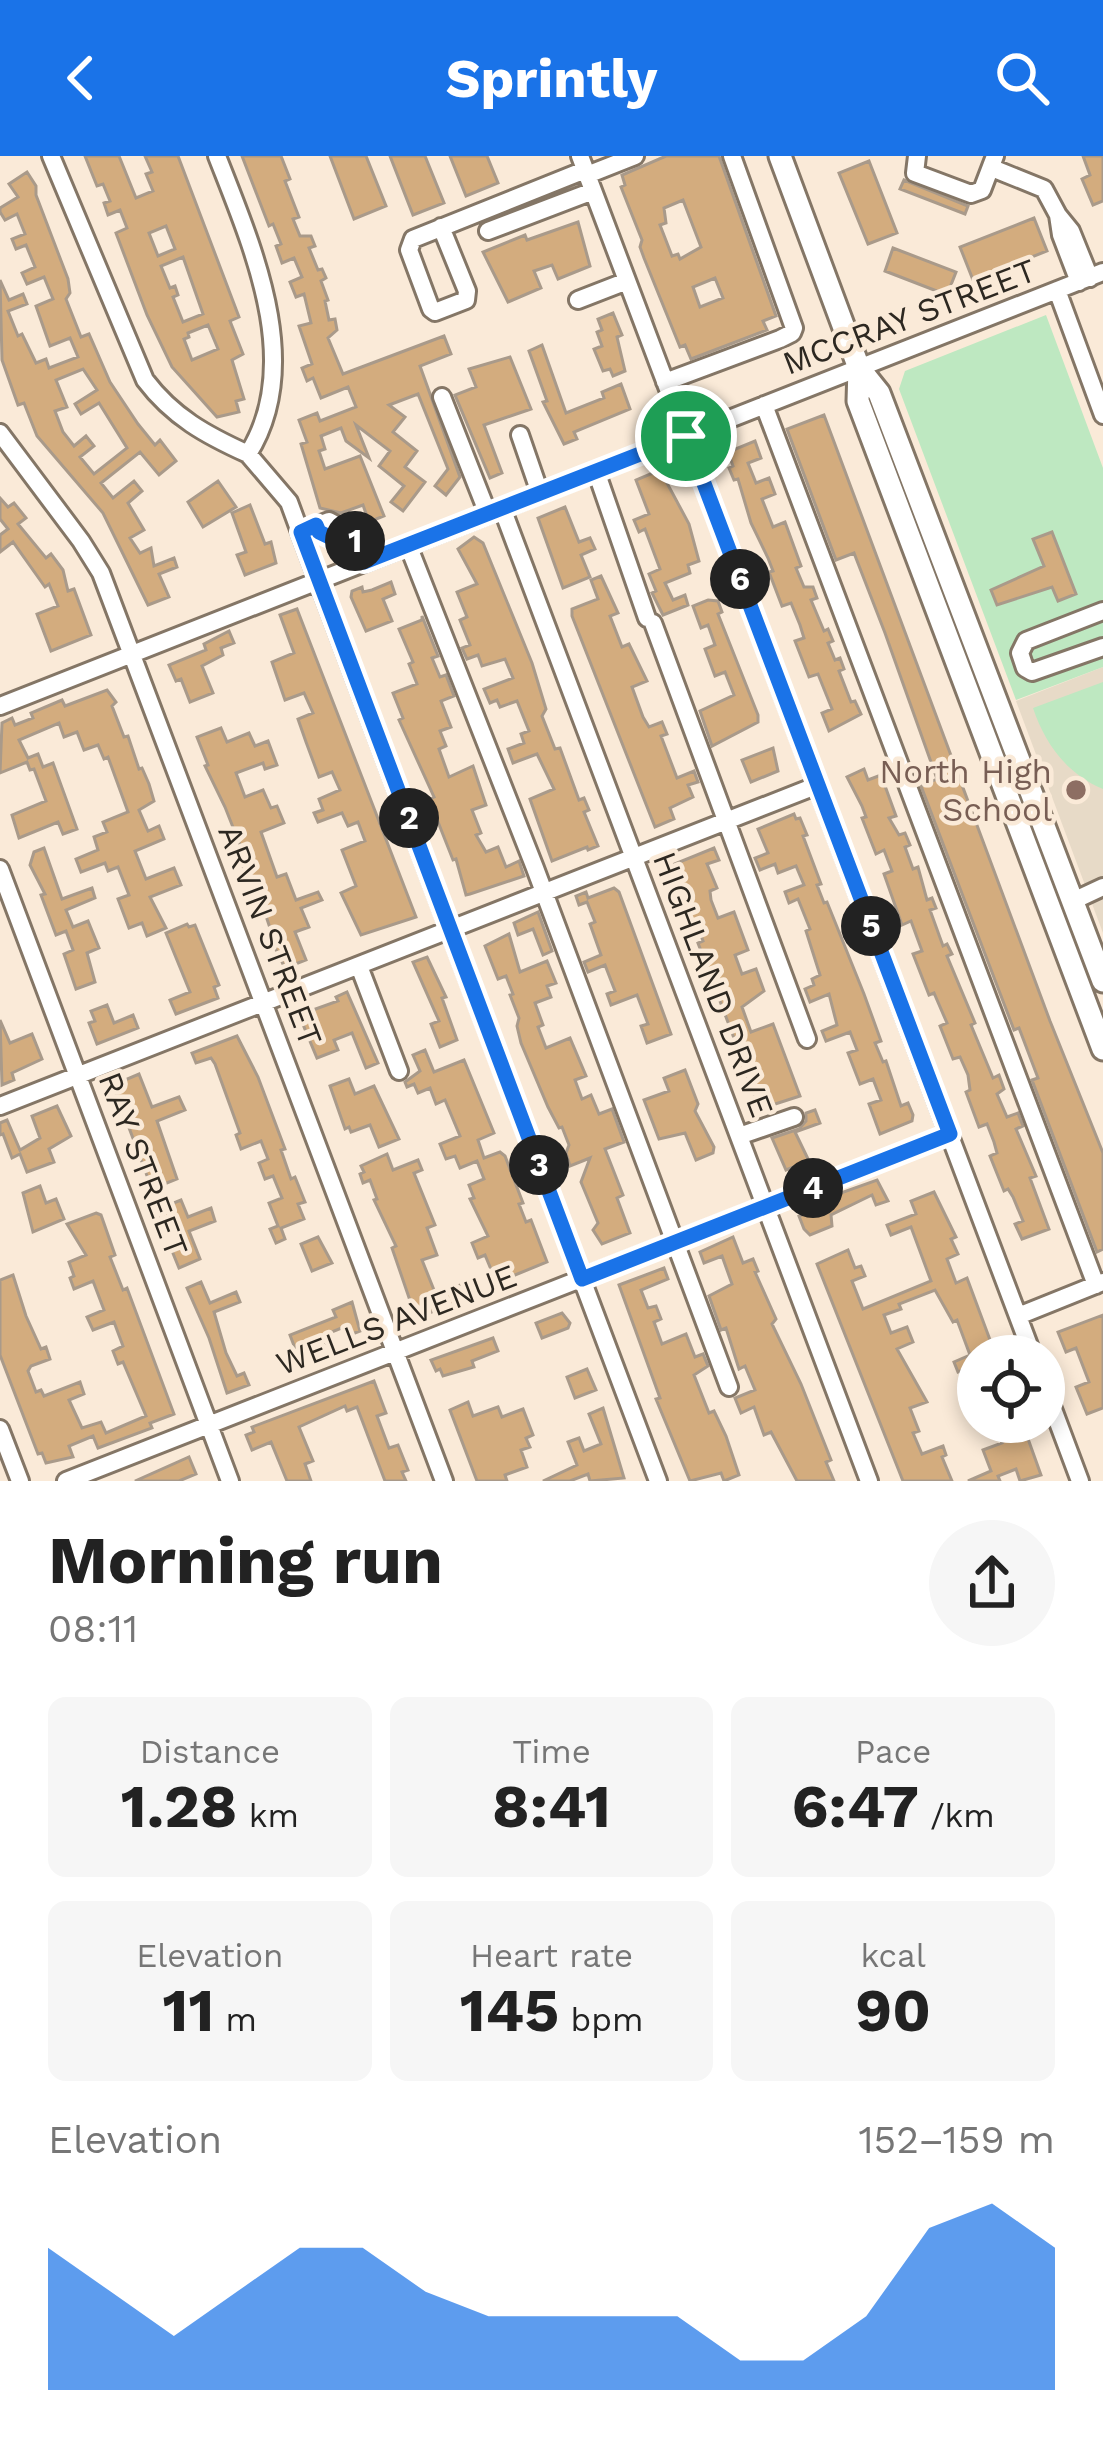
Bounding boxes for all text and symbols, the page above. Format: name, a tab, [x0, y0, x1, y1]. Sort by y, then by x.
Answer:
icon: back	[48, 45, 114, 111]
icon: search	[989, 45, 1055, 111]
text: Sprintly	[446, 47, 657, 110]
street label: MCCRAY STREET	[777, 250, 1041, 383]
pin	[635, 385, 737, 487]
icon: arrive	[653, 403, 719, 469]
pin: 1	[325, 511, 385, 571]
text: 1	[348, 521, 362, 560]
pin: 6	[710, 549, 770, 609]
text: 6	[730, 559, 750, 598]
place label: North High School	[879, 752, 1052, 829]
marker: North High School	[1063, 777, 1089, 803]
pin: 2	[379, 788, 439, 848]
text: 2	[399, 798, 419, 837]
street label: ARVIN STREET	[210, 819, 331, 1051]
street label: HIGHLAND DRIVE	[645, 846, 782, 1122]
pin: 5	[841, 896, 901, 956]
text: 5	[861, 906, 881, 945]
street label: RAY STREET	[90, 1066, 197, 1262]
pin: 3	[509, 1135, 569, 1195]
text: 3	[529, 1145, 549, 1184]
pin: 4	[783, 1158, 843, 1218]
text: 4	[802, 1168, 824, 1207]
street label: WELLS AVENUE	[271, 1256, 522, 1383]
map controls	[957, 1335, 1065, 1443]
button: locate	[957, 1335, 1065, 1443]
button: share	[929, 1520, 1055, 1646]
text: Morning run	[48, 1522, 443, 1599]
text: 08:11	[48, 1606, 138, 1651]
text: Distance	[140, 1732, 280, 1771]
text: Time	[512, 1732, 591, 1771]
text: Pace	[855, 1732, 931, 1771]
text: 1.28	[121, 1771, 237, 1842]
text: 8:41	[492, 1771, 611, 1842]
text: 6:47	[792, 1771, 919, 1842]
text: km	[237, 1796, 299, 1835]
text: /km	[919, 1796, 995, 1835]
text: Elevation	[136, 1936, 283, 1975]
text: Heart rate	[470, 1936, 633, 1975]
text: kcal	[860, 1936, 926, 1975]
text: 11	[163, 1975, 214, 2046]
text: 145	[460, 1975, 559, 2046]
text: 90	[855, 1975, 931, 2046]
text: m	[214, 2000, 257, 2039]
text: bpm	[559, 2000, 643, 2039]
text: Elevation	[48, 2117, 222, 2162]
text: 152–159 m	[858, 2117, 1055, 2162]

